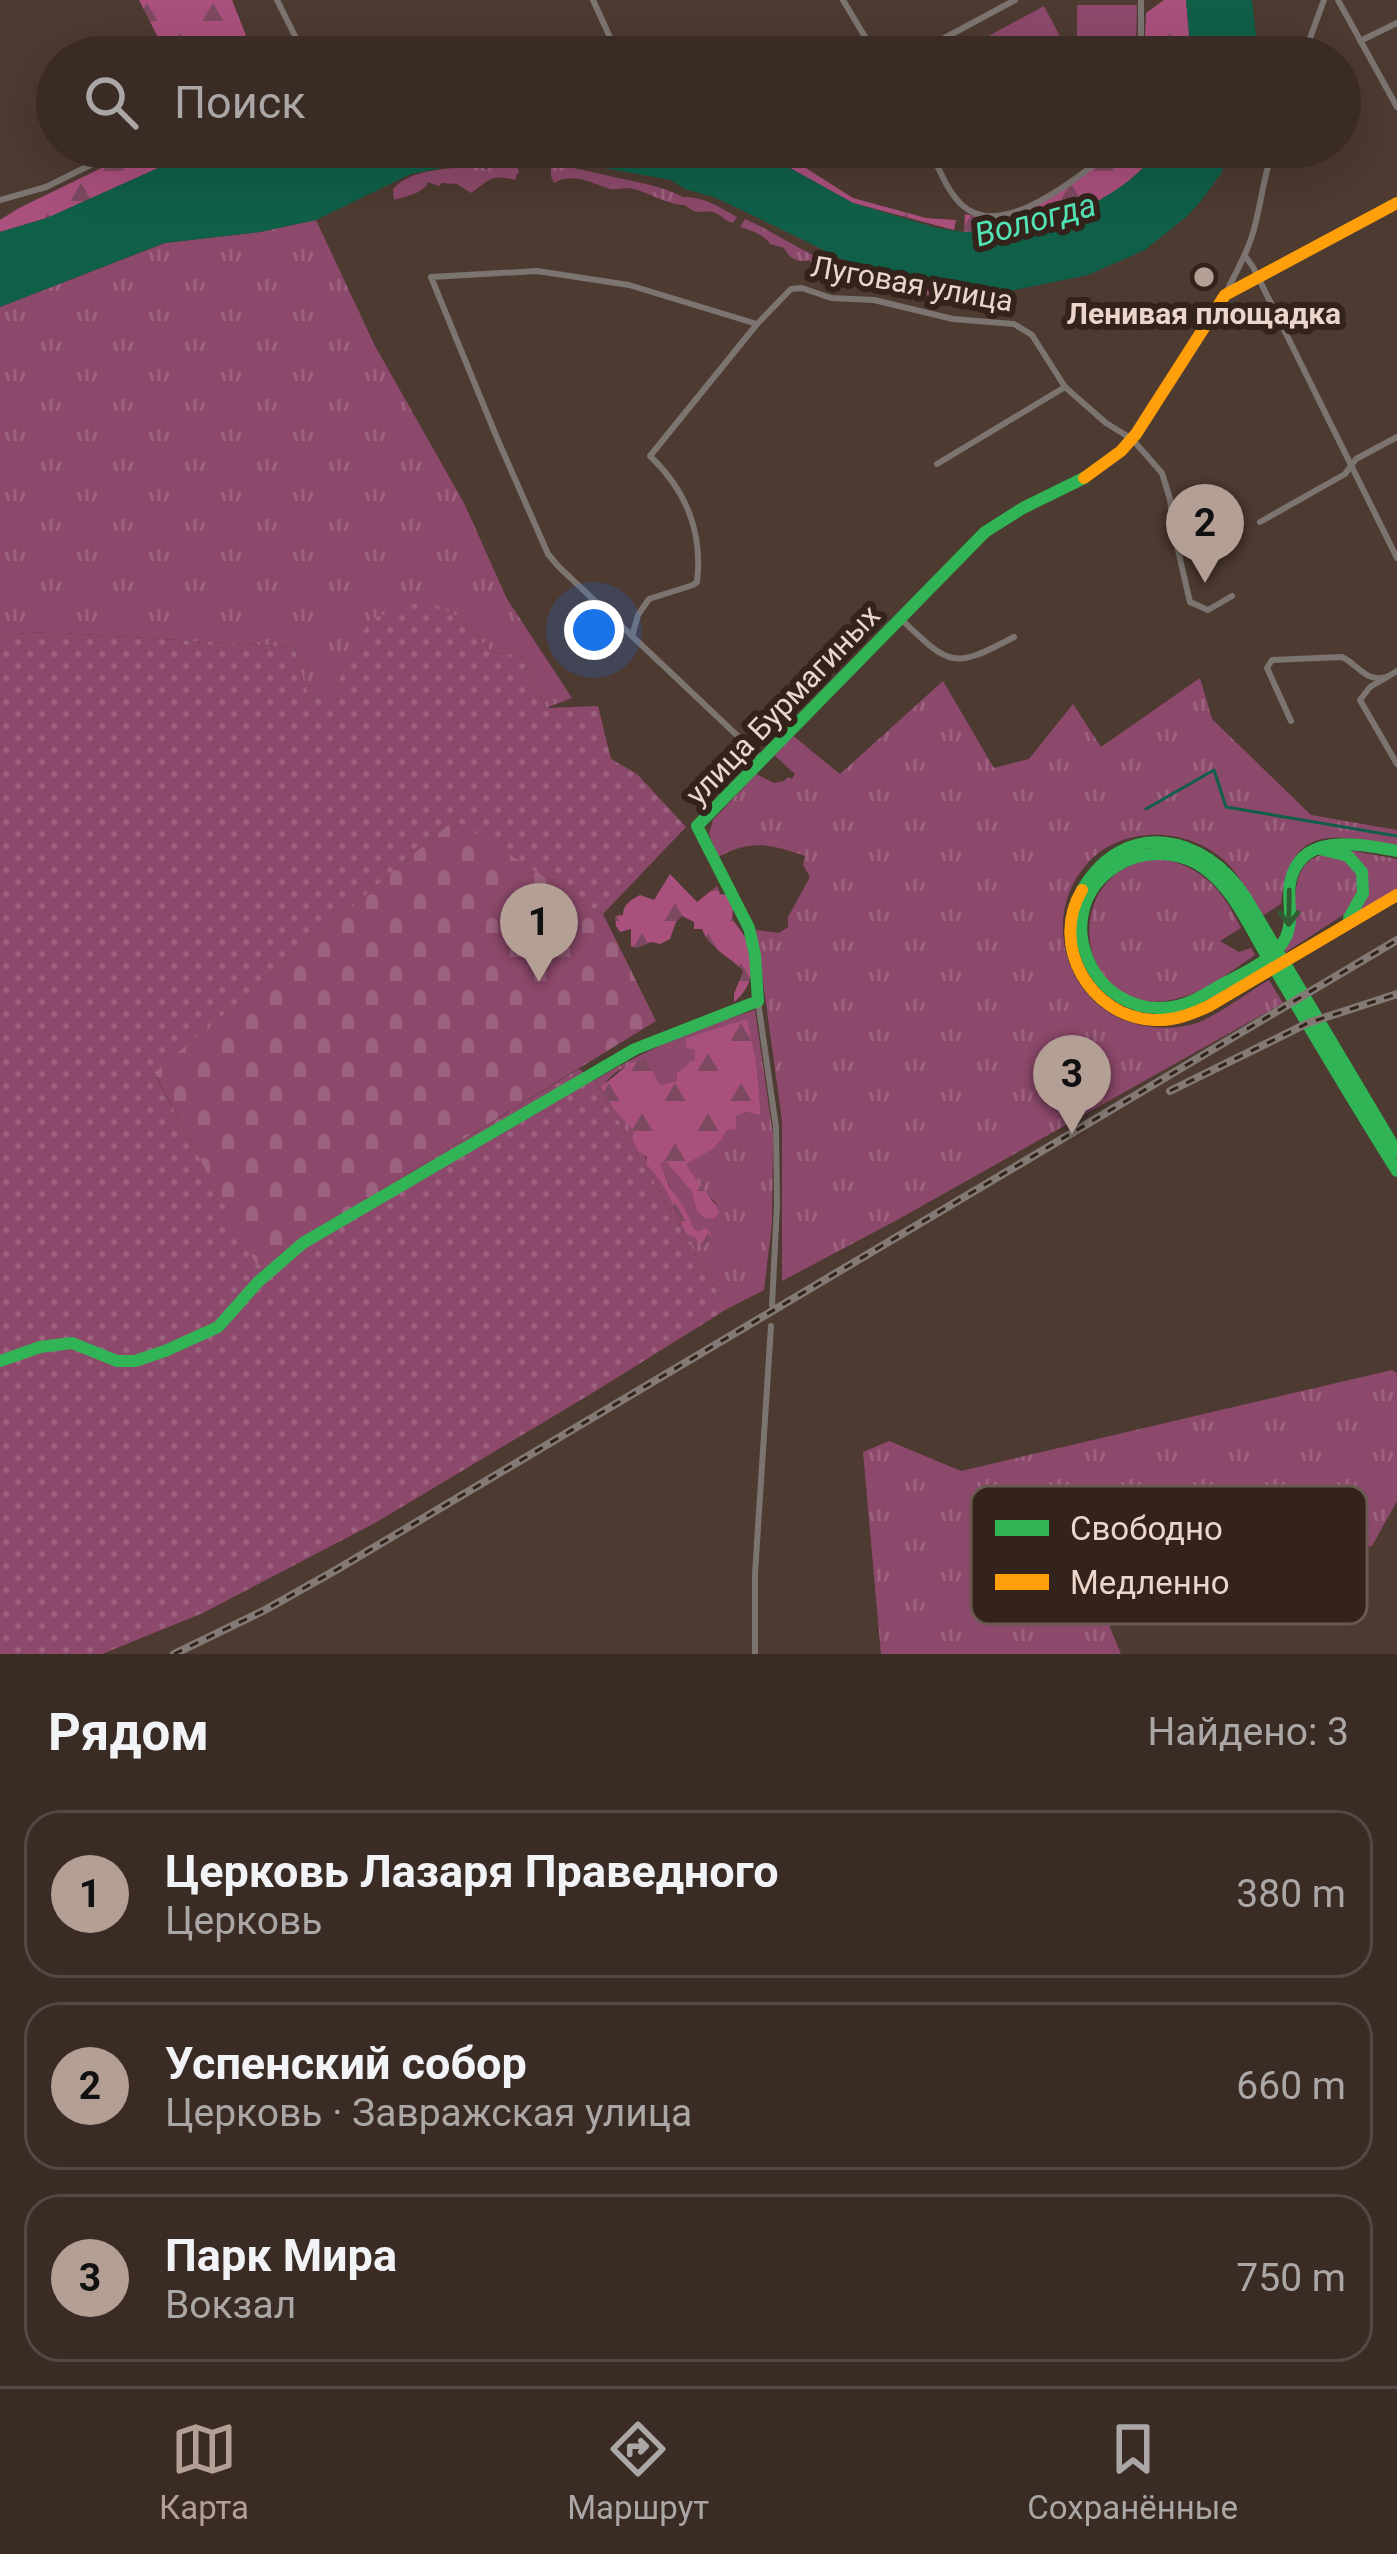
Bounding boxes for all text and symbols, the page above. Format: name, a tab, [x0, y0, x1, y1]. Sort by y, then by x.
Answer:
search box	[36, 36, 1361, 168]
icon: search	[78, 69, 144, 135]
text: Поиск	[174, 76, 306, 129]
water label: Вологда	[970, 185, 1100, 254]
street label: Луговая улица	[808, 249, 1016, 319]
marker: Ленивая площадка	[1191, 264, 1217, 290]
place label: Ленивая площадка	[1067, 296, 1341, 331]
pin: 2	[1166, 484, 1244, 583]
street label: улица Бурмагиных	[678, 598, 887, 812]
your location	[564, 600, 624, 660]
pin: 1	[500, 883, 578, 982]
one-way arrow	[1278, 888, 1301, 927]
pin: 3	[1033, 1035, 1111, 1134]
legend	[971, 1486, 1367, 1624]
text: Свободно	[1070, 1509, 1223, 1548]
text: Медленно	[1070, 1563, 1230, 1602]
text: Рядом	[48, 1703, 209, 1762]
text: Найдено: 3	[1147, 1709, 1349, 1755]
text: Церковь Лазаря Праведного	[165, 1845, 779, 1898]
text: 1	[79, 1871, 101, 1917]
text: 380 m	[1236, 1871, 1346, 1917]
text: Церковь	[165, 1898, 323, 1944]
text: Успенский собор	[165, 2037, 527, 2090]
text: 2	[79, 2063, 101, 2109]
text: 660 m	[1236, 2063, 1346, 2109]
text: Церковь · Завражская улица	[165, 2090, 692, 2136]
text: Парк Мира	[165, 2229, 397, 2282]
text: 3	[79, 2255, 101, 2301]
text: 750 m	[1236, 2255, 1346, 2301]
text: Вокзал	[165, 2282, 296, 2328]
tab: Карта	[159, 2416, 249, 2527]
tab: Маршрут	[567, 2416, 709, 2527]
tab: Сохранённые	[1027, 2416, 1238, 2527]

